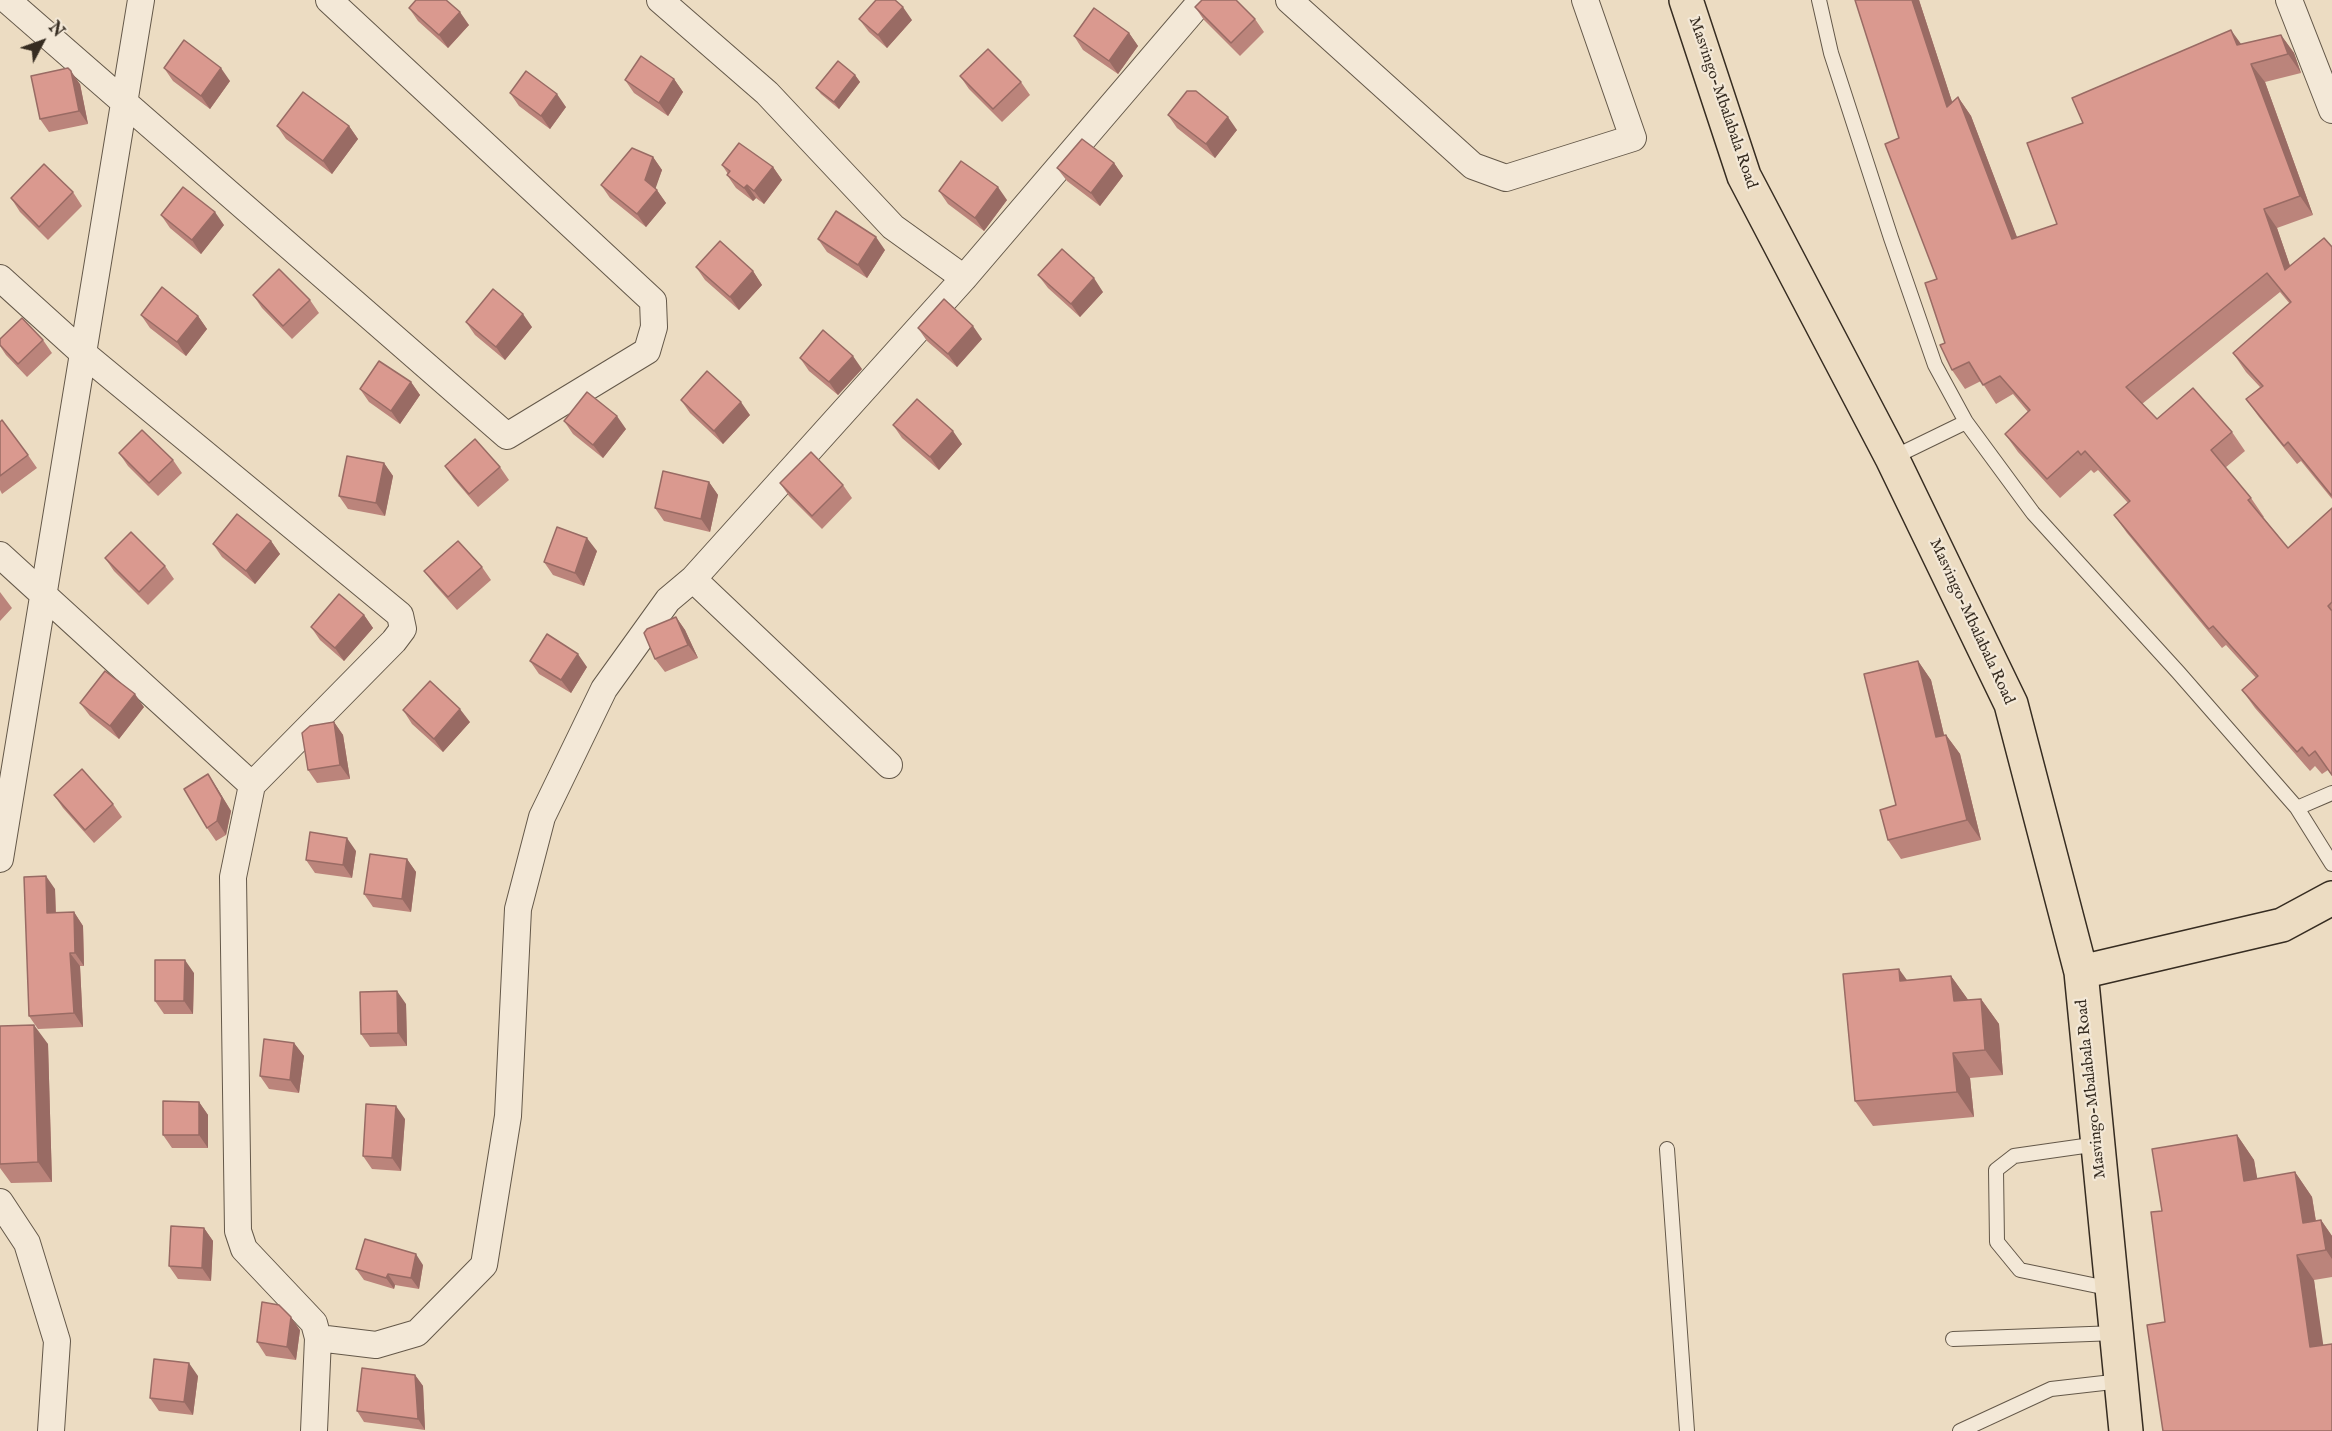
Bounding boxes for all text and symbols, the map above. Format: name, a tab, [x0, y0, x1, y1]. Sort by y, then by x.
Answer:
north arrow	[12, 12, 72, 72]
street label: Masvingo-Mbalabala Road	[1684, 15, 1760, 191]
text: N	[43, 18, 68, 42]
street label: Masvingo-Mbalabala Road	[1924, 536, 2018, 708]
street label: Masvingo-Mbalabala Road	[2073, 998, 2111, 1180]

